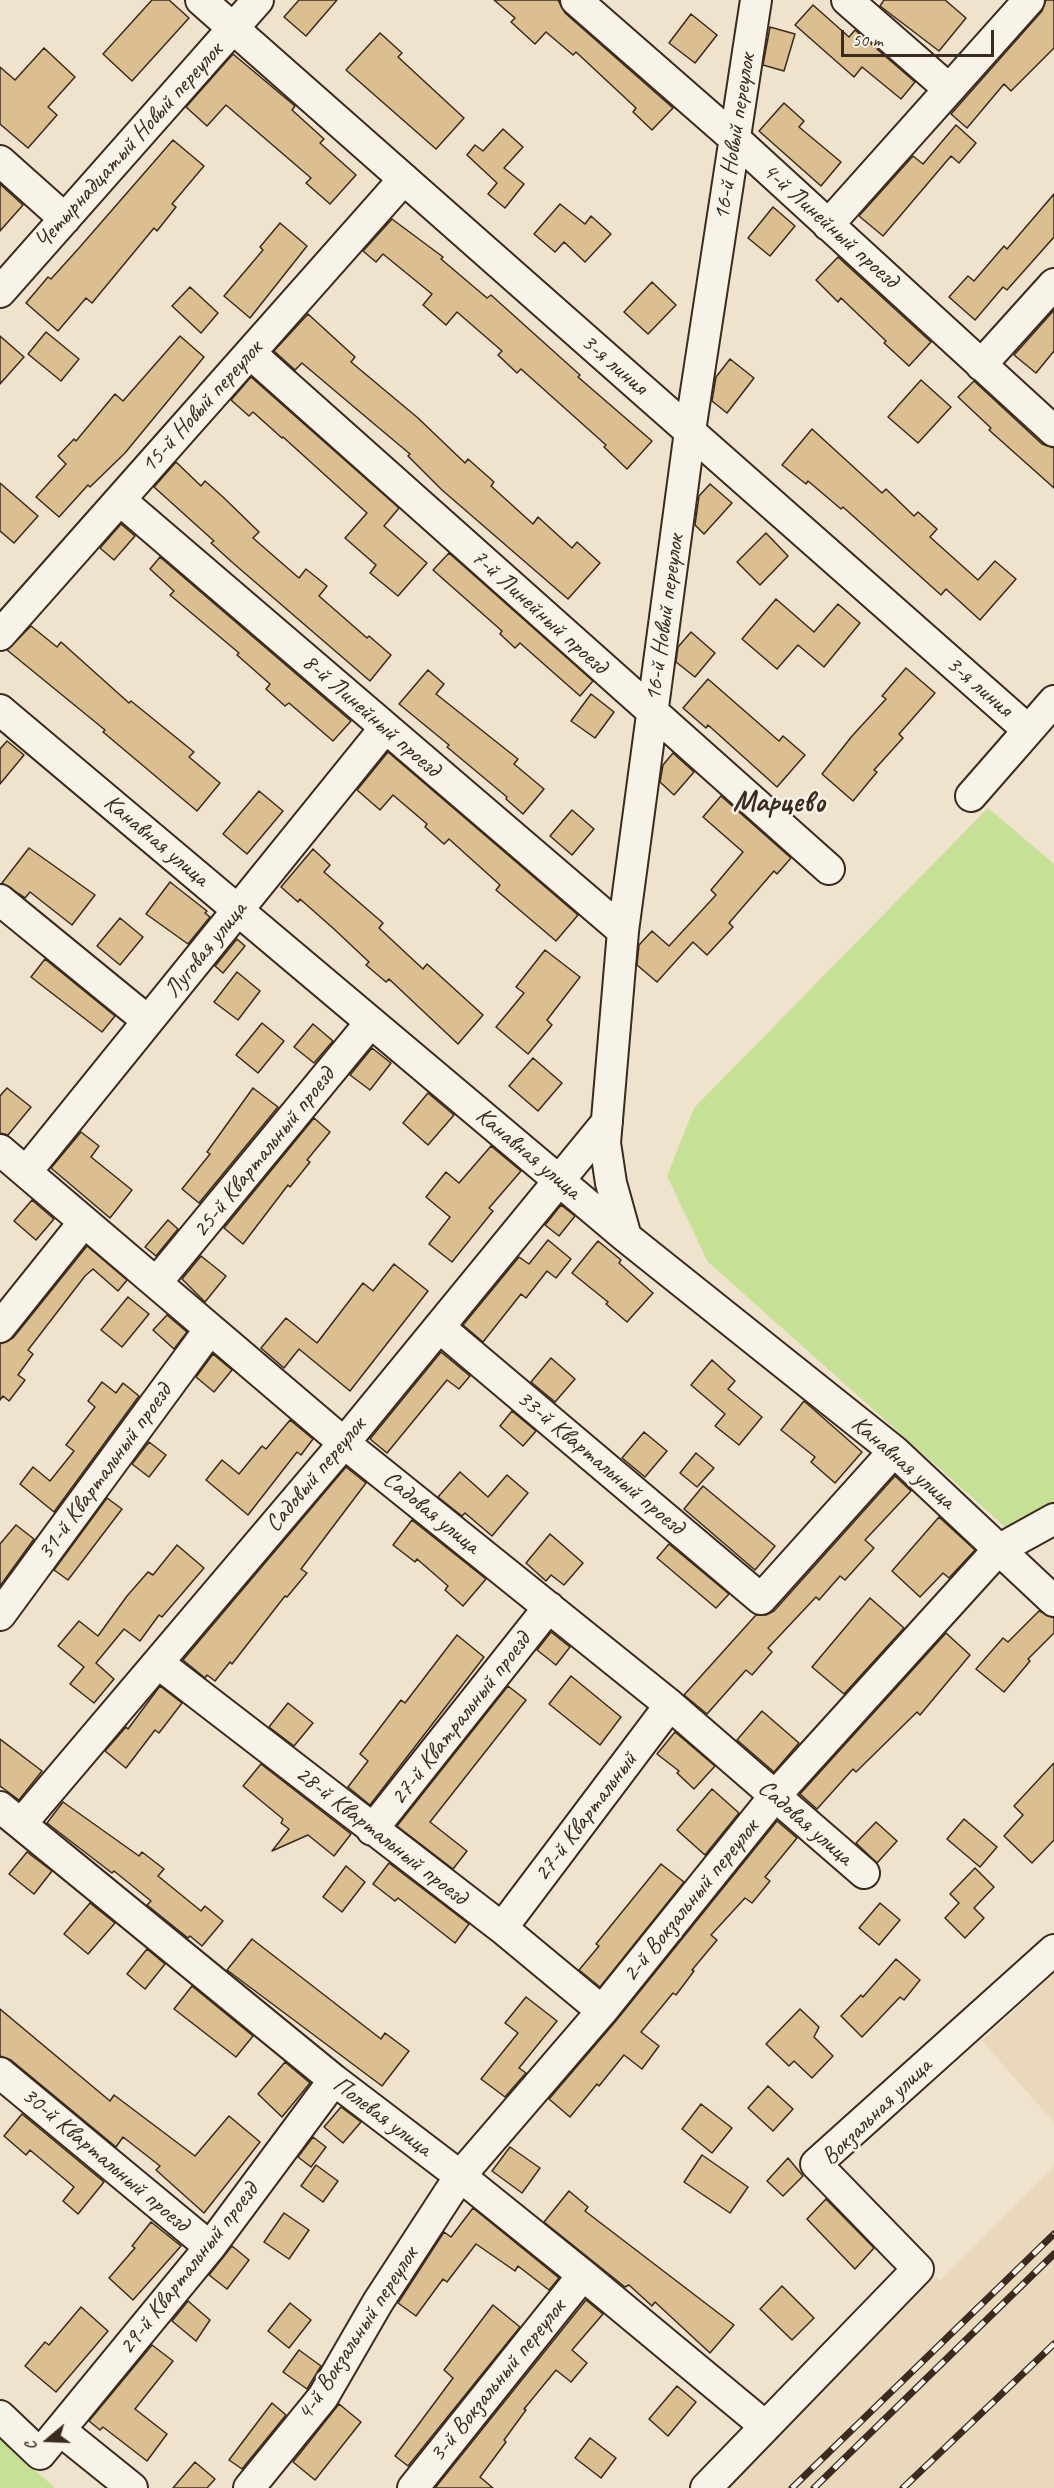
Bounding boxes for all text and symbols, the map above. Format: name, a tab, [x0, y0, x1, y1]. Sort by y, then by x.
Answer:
scale bar	[844, 18, 997, 56]
text: 50 m	[852, 29, 883, 51]
street label: Четырнадцатый Новый переулок	[29, 37, 229, 255]
street label: 16-й Новый переулок	[708, 52, 762, 222]
street label: 4-й Линейный проезд	[756, 157, 904, 295]
street label: 3-я линия	[575, 328, 653, 402]
street label: 15-й Новый переулок	[135, 335, 269, 479]
street label: 16-й Новый переулок	[639, 533, 691, 703]
street label: 7-й Линейный проезд	[465, 543, 613, 681]
street label: 8-й Линейный проезд	[296, 648, 446, 784]
street label: 3-я линия	[940, 650, 1018, 724]
district label: Марцево	[733, 785, 825, 821]
street label: Канавная улица	[98, 789, 214, 893]
street label: Луговая улица	[159, 896, 253, 1004]
street label: 25-й Квартальный проезд	[187, 1062, 341, 1244]
street label: Канавная улица	[470, 1102, 586, 1206]
street label: 31-й Квартальный проезд	[32, 1378, 178, 1566]
street label: 33-й Квартальный проезд	[510, 1384, 690, 1542]
street label: Канавная улица	[845, 1410, 961, 1516]
street label: Садовый переулок	[260, 1412, 372, 1538]
street label: Садовая улица	[377, 1465, 485, 1561]
street label: 27-й Кватральный проезд	[385, 1627, 537, 1811]
street label: 27-й Квартальный	[528, 1747, 644, 1887]
street label: 28-й Квартальный проезд	[289, 1760, 473, 1912]
street label: Садовая улица	[752, 1774, 858, 1872]
street label: 2-й Вокзальный переулок	[617, 1814, 765, 1988]
street label: Вокзальная улица	[816, 2052, 938, 2172]
street label: Полевая улица	[327, 2071, 437, 2163]
street label: 30-й Квартальный проезд	[15, 2081, 195, 2239]
street label: 29-й Квартальный проезд	[113, 2177, 265, 2361]
street label: 4-й Вокзальный переулок	[291, 2242, 425, 2426]
street label: 3-й Вокзальный переулок	[424, 2294, 572, 2468]
north arrow	[18, 2410, 78, 2470]
text: С	[20, 2439, 42, 2453]

